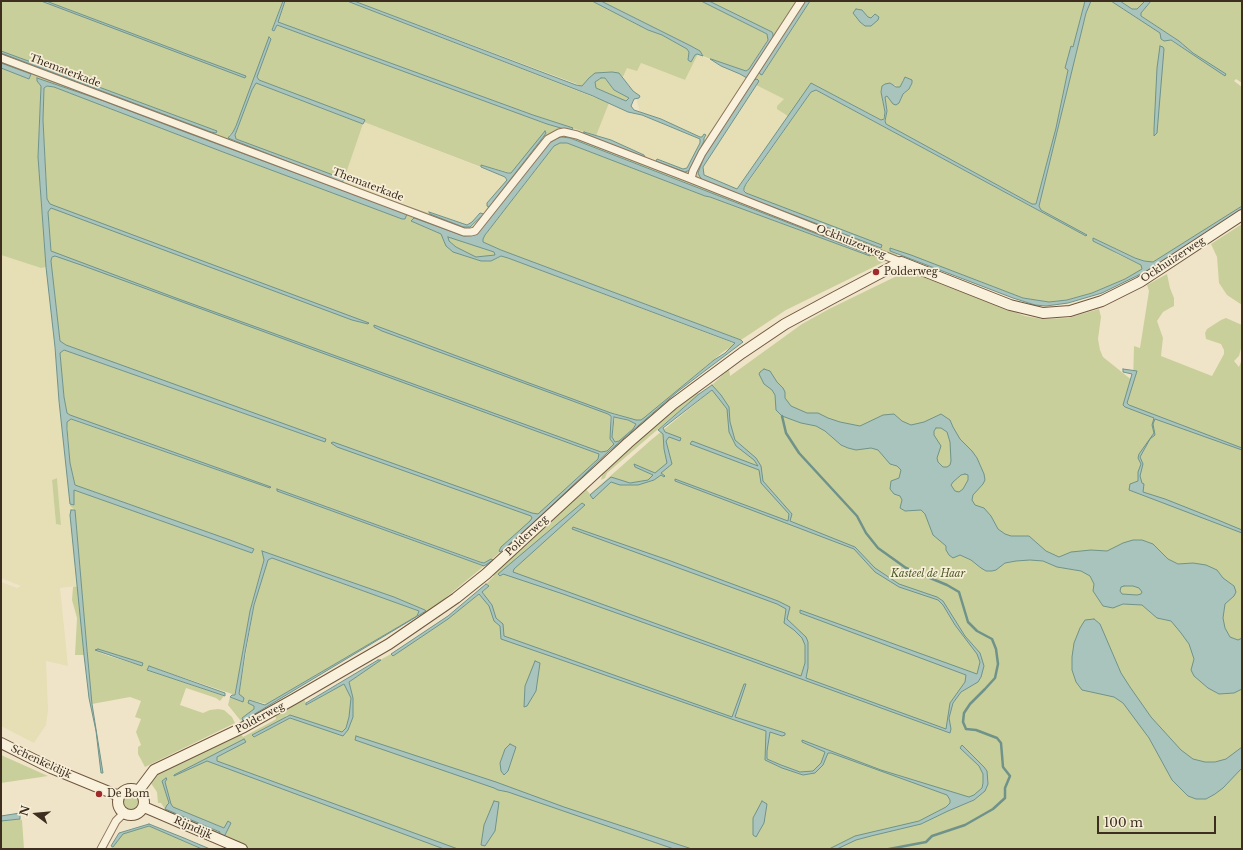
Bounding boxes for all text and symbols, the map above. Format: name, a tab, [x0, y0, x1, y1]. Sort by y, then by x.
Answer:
street label: Thematerkade	[28, 52, 102, 90]
street label: Thematerkade	[331, 166, 405, 204]
street label: Ockhuizerweg	[814, 223, 888, 261]
street label: Ockhuizerweg	[1139, 235, 1207, 285]
place label: Polderweg	[884, 266, 938, 278]
marker: Polderweg	[871, 267, 881, 277]
street label: Polderweg	[503, 513, 551, 559]
park label: Kasteel de Haar	[891, 568, 965, 580]
street label: Polderweg	[233, 700, 287, 736]
street label: Schenkeldijk	[9, 743, 73, 781]
place label: De Bom	[107, 788, 149, 800]
marker: De Bom	[94, 789, 104, 799]
north arrow	[16, 794, 56, 834]
text: N	[16, 804, 33, 818]
scale bar	[1099, 808, 1218, 834]
street label: Rijndijk	[172, 814, 214, 842]
text: 100 m	[1104, 815, 1143, 830]

